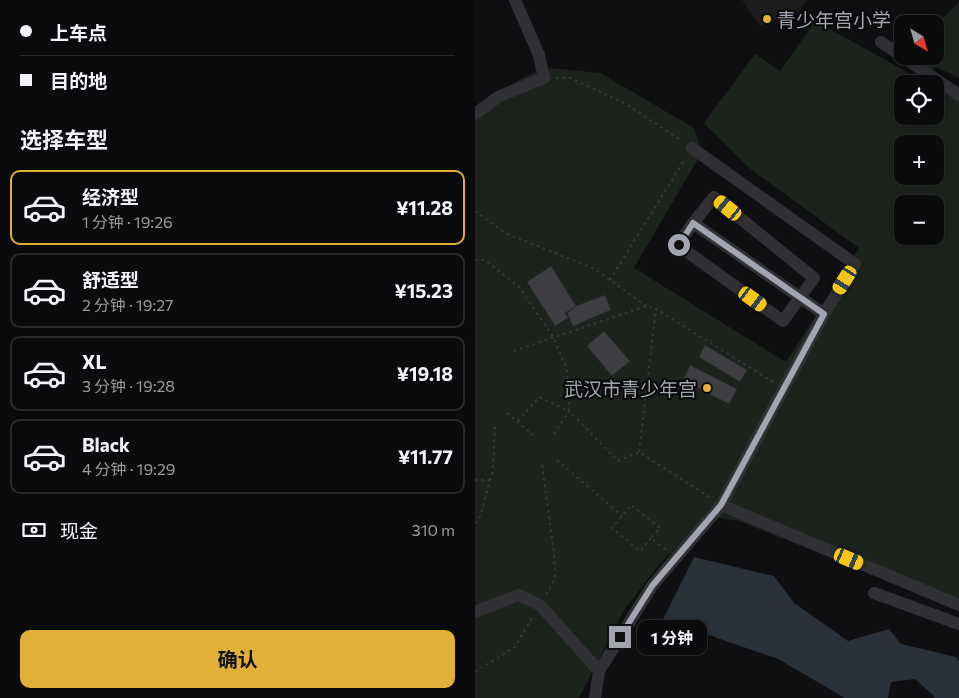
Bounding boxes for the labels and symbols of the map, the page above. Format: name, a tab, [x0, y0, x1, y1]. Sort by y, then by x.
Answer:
place label: 青少年宫小学	[777, 8, 891, 31]
marker: 青少年宫小学	[761, 13, 773, 25]
north arrow	[894, 15, 944, 65]
car	[711, 193, 744, 223]
route start	[668, 234, 690, 256]
car	[830, 263, 859, 297]
car	[736, 284, 769, 314]
place label: 武汉市青少年宫	[564, 377, 697, 400]
marker: 武汉市青少年宫	[701, 382, 713, 394]
car	[832, 546, 865, 572]
callout: 1 分钟	[637, 620, 707, 654]
route end	[609, 626, 631, 648]

